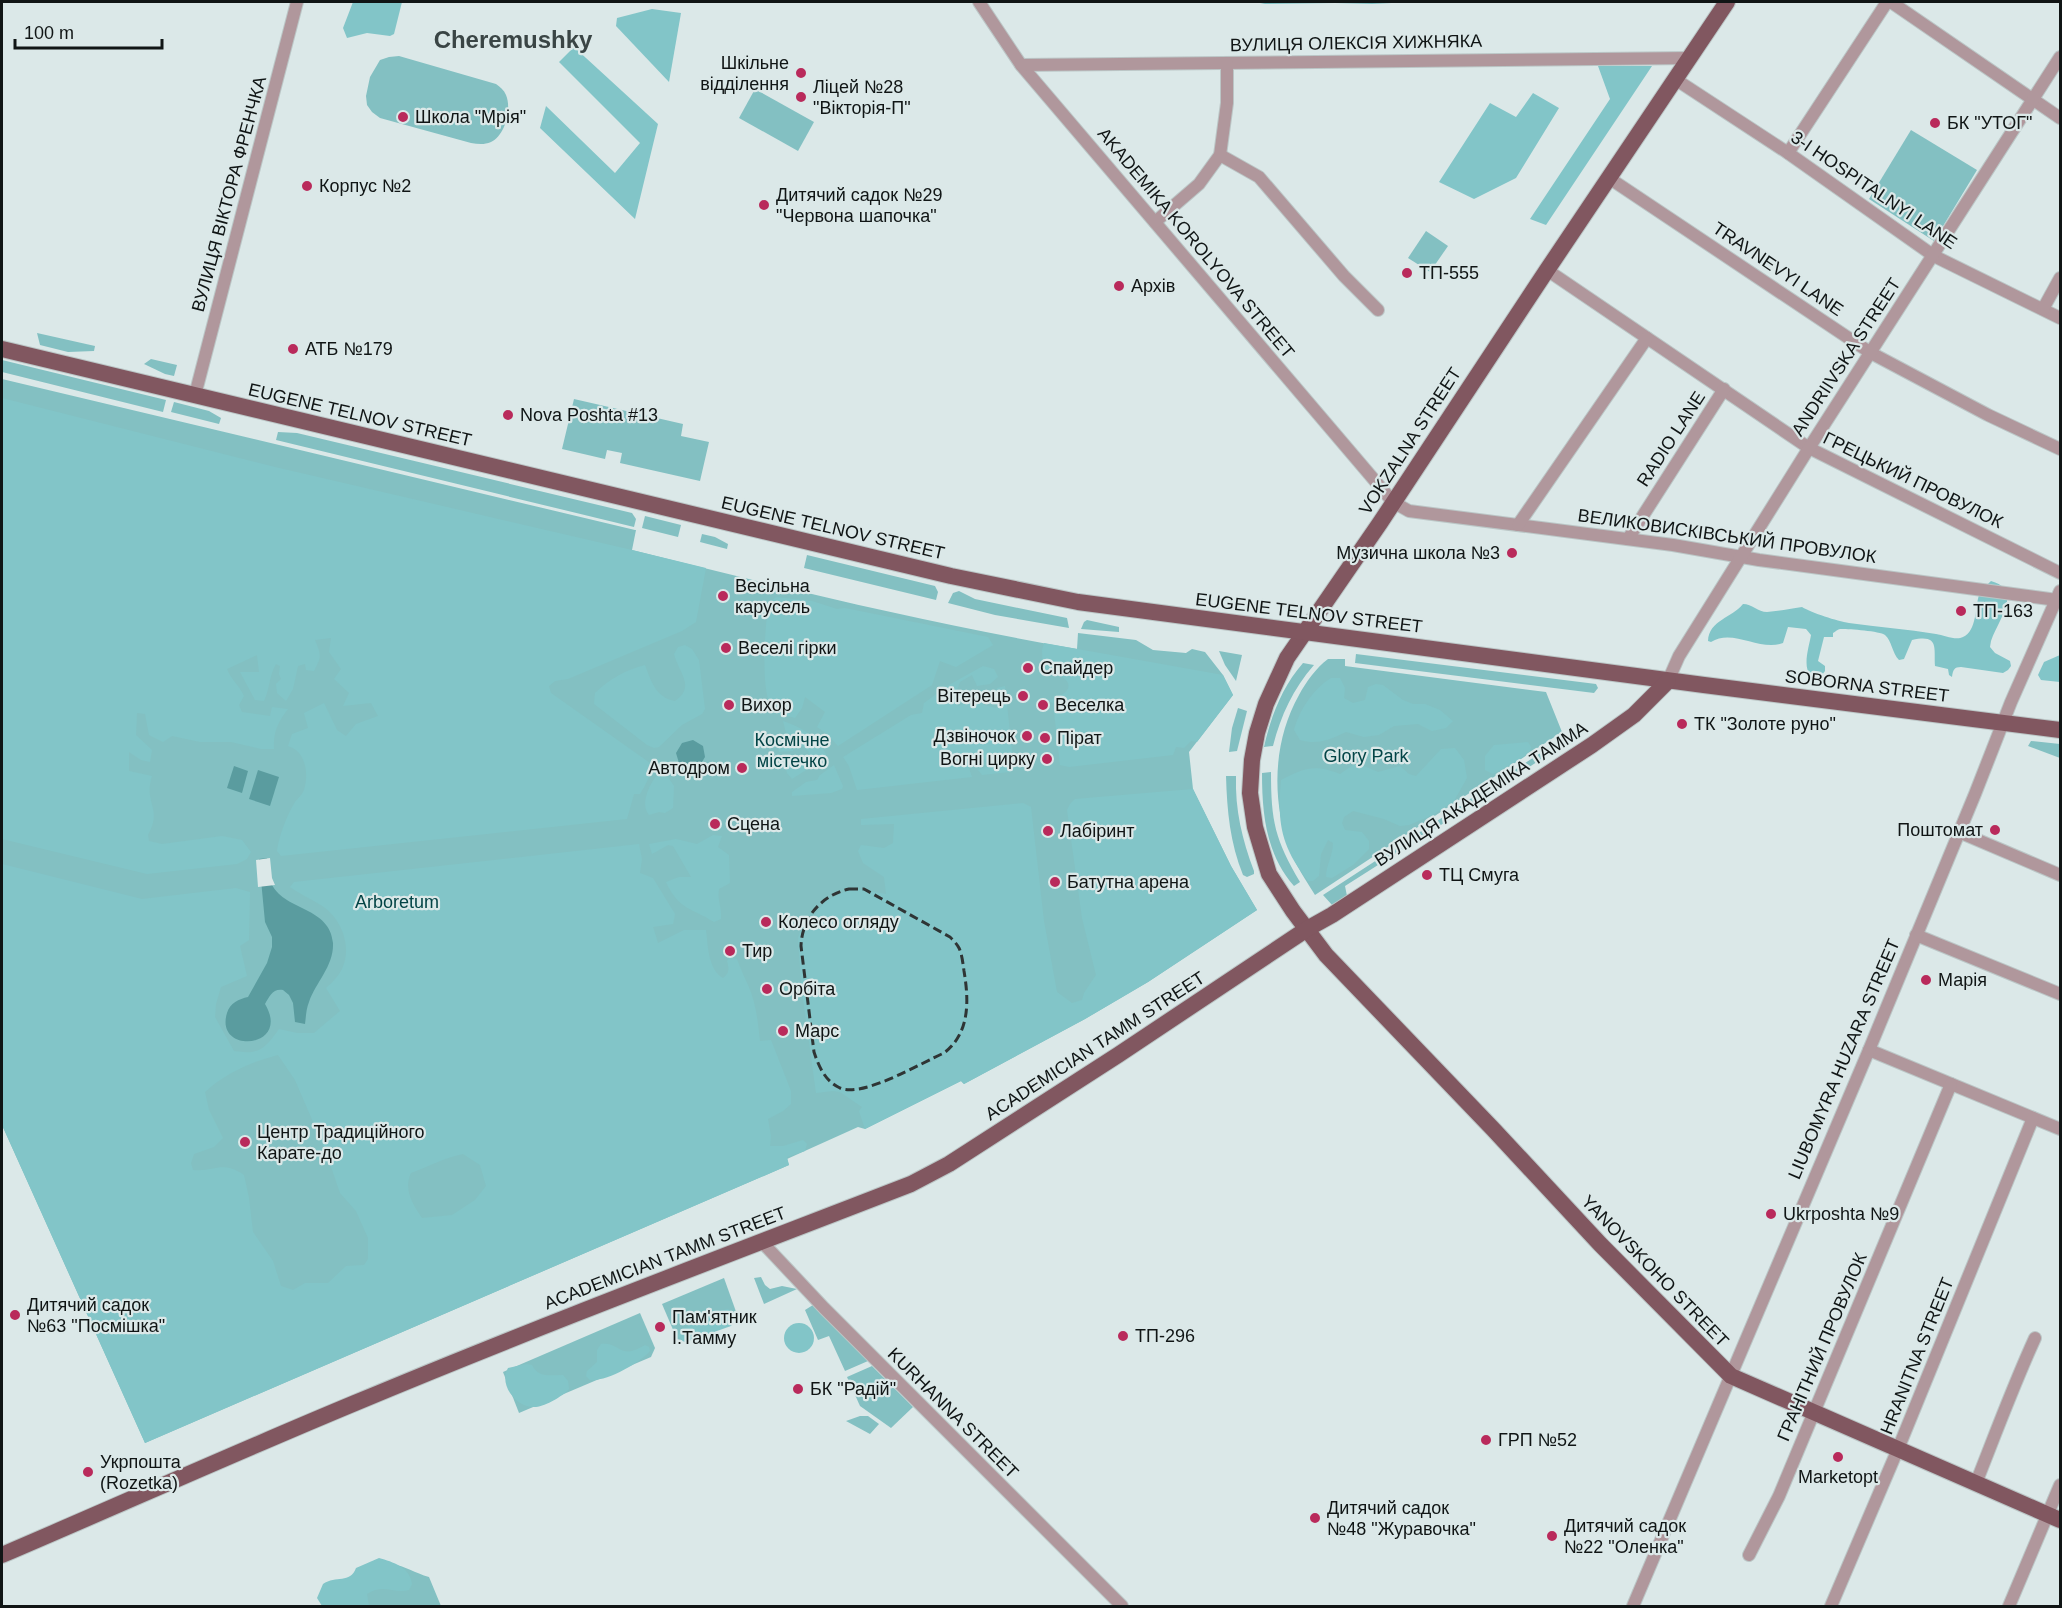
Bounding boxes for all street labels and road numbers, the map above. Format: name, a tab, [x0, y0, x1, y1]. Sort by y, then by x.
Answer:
street label: ВУЛИЦЯ ОЛЕКСІЯ ХИЖНЯКА	[1230, 31, 1482, 55]
street label: ВУЛИЦЯ ВІКТОРА ФРЕНЧКА	[188, 74, 270, 314]
street label: AKADEMIKA KOROLYOVA STREET	[1094, 124, 1298, 362]
street label: 3-I HOSPITALNYI LANE	[1787, 127, 1961, 253]
street label: TRAVNEVYI LANE	[1709, 218, 1847, 320]
street label: ANDRIIVSKA STREET	[1787, 274, 1905, 440]
street label: VOKZALNA STREET	[1355, 364, 1465, 518]
street label: EUGENE TELNOV STREET	[246, 380, 474, 450]
street label: RADIO LANE	[1633, 388, 1709, 490]
street label: ГРЕЦЬКИЙ ПРОВУЛОК	[1820, 427, 2007, 532]
street label: EUGENE TELNOV STREET	[719, 493, 947, 563]
street label: ВЕЛИКОВИСКІВСЬКИЙ ПРОВУЛОК	[1576, 504, 1878, 567]
street label: EUGENE TELNOV STREET	[1194, 589, 1424, 637]
street label: SOBORNA STREET	[1784, 666, 1950, 706]
street label: ВУЛИЦЯ АКАДЕМІКА ТАММА	[1371, 718, 1591, 870]
street label: LIUBOMYRA HUZARA STREET	[1784, 936, 1904, 1182]
street label: ACADEMICIAN TAMM STREET	[982, 968, 1208, 1124]
street label: YANOVSKOHO STREET	[1577, 1191, 1733, 1351]
street label: ACADEMICIAN TAMM STREET	[541, 1203, 789, 1313]
street label: ГРАНІТНИЙ ПРОВУЛОК	[1772, 1249, 1871, 1444]
street label: HRANITNA STREET	[1876, 1275, 1958, 1437]
street label: KURHANNA STREET	[884, 1344, 1022, 1482]

